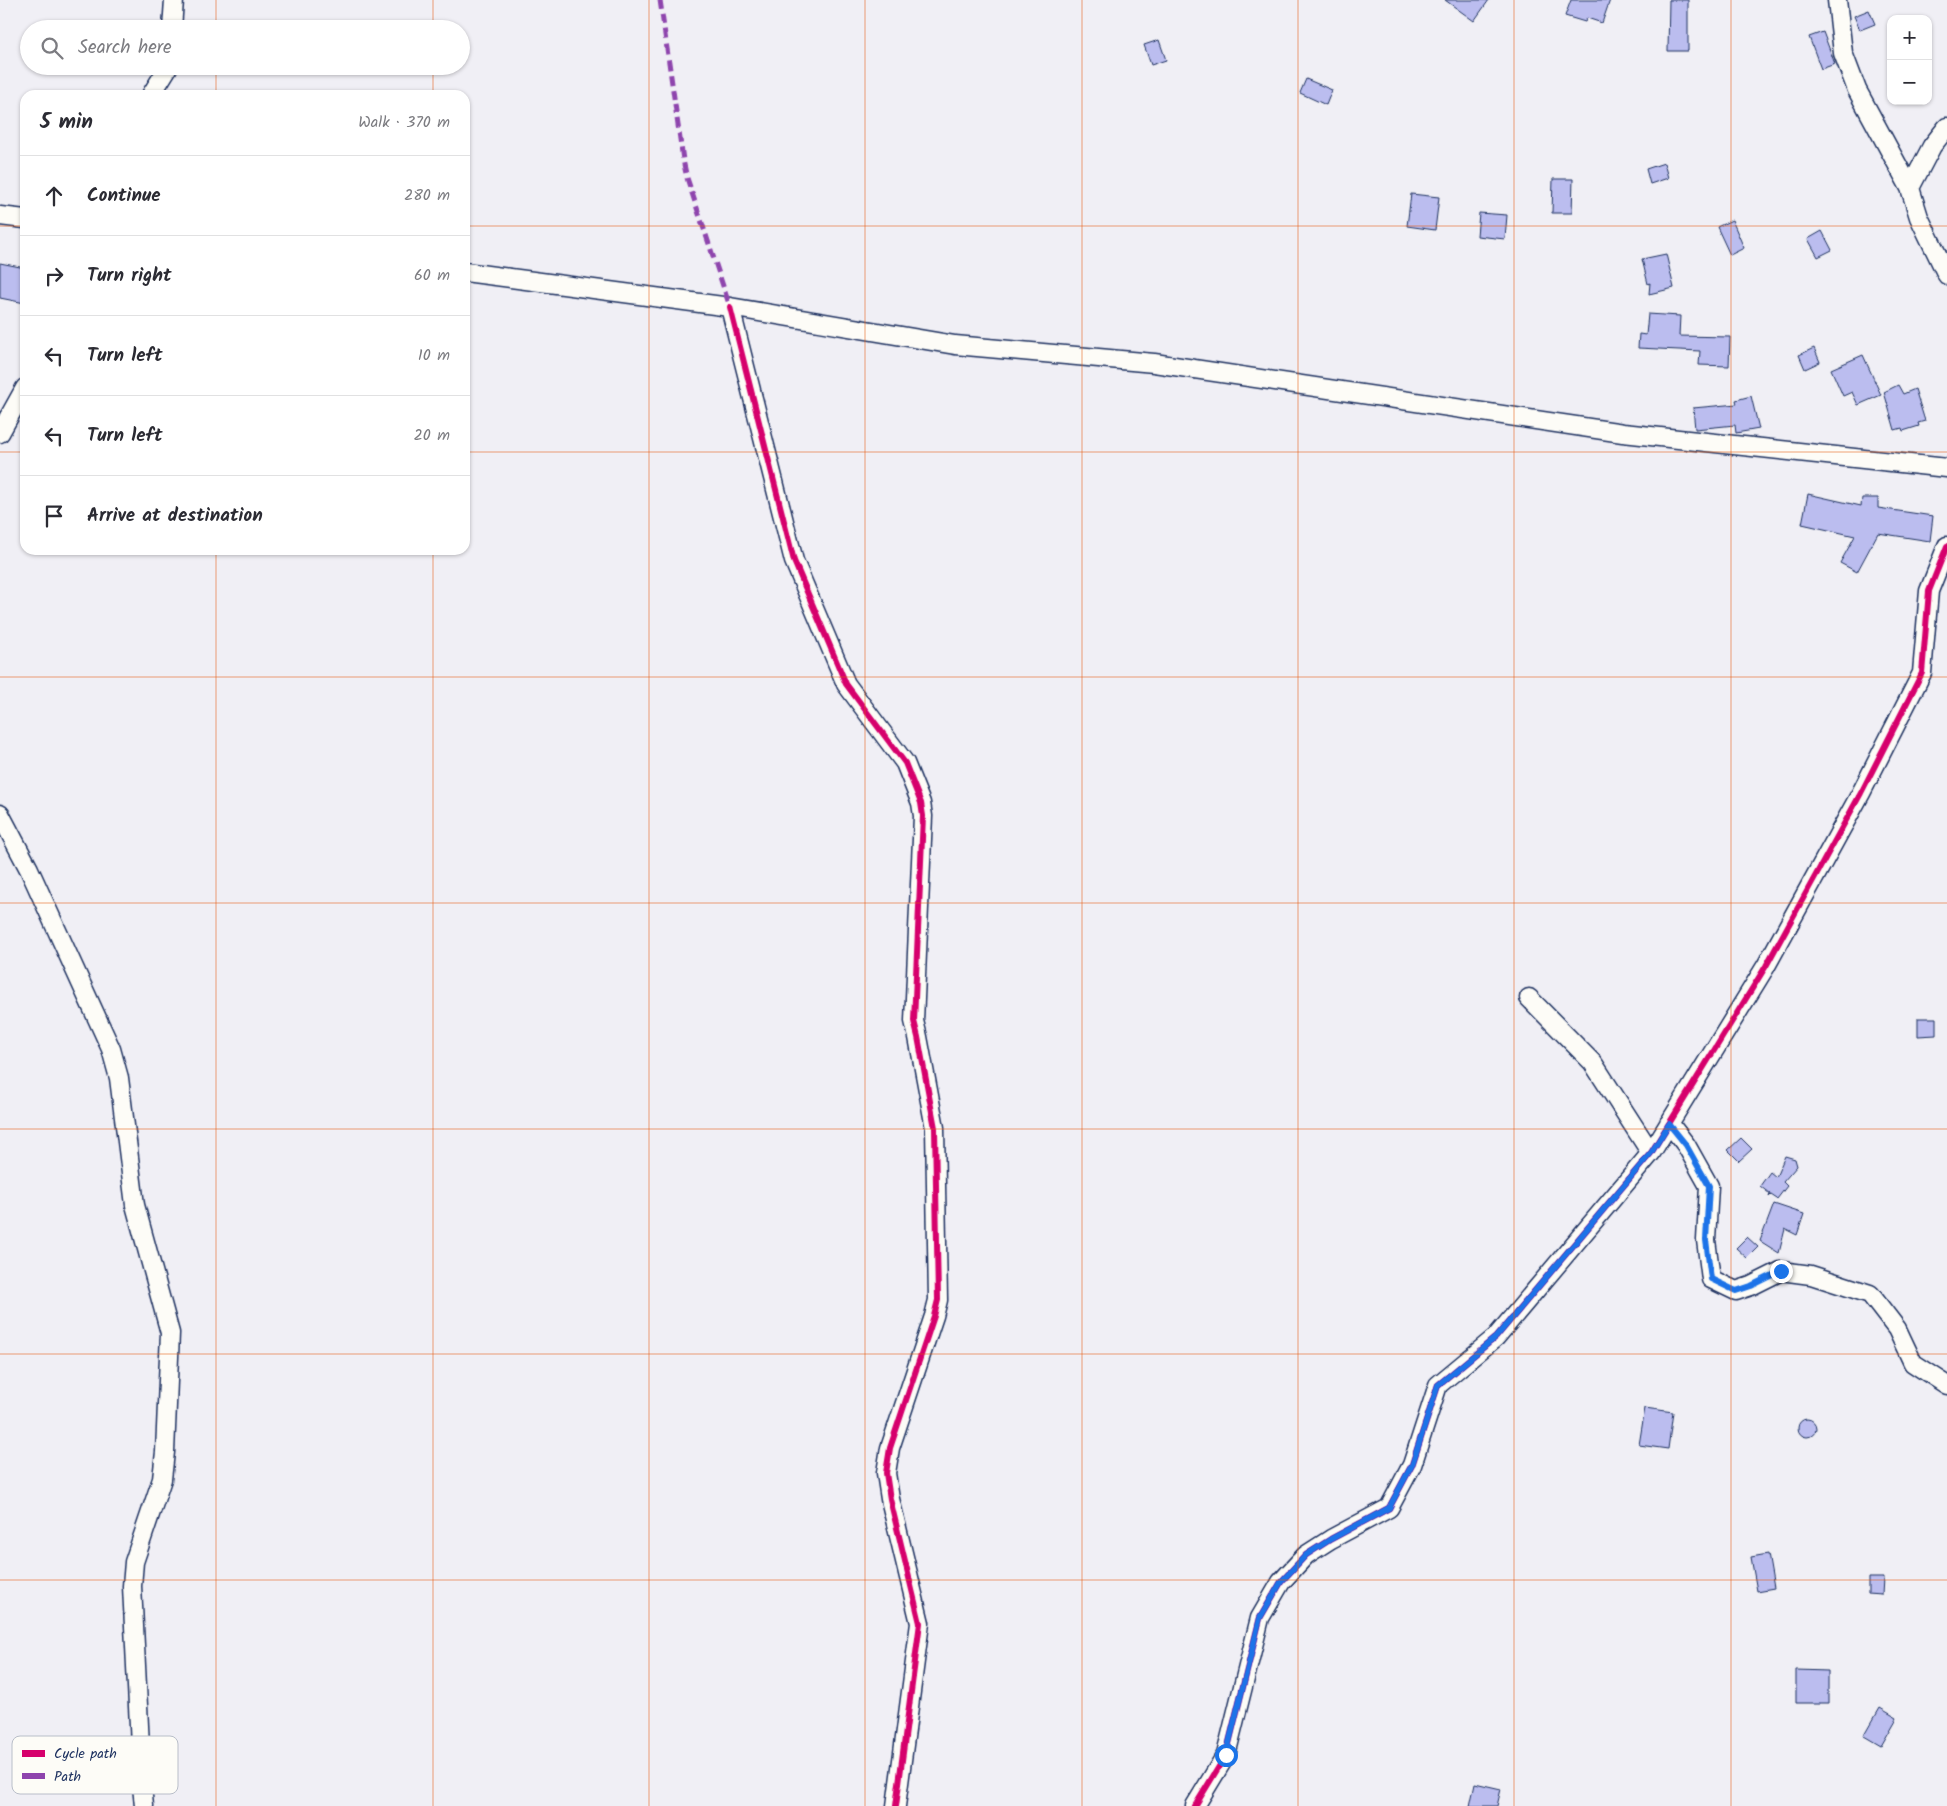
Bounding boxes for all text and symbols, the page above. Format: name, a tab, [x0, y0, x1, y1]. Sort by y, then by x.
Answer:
map controls	[1887, 15, 1932, 105]
button: +	[1887, 15, 1932, 60]
search box	[20, 20, 470, 75]
text: Search here	[78, 33, 172, 63]
icon: search	[38, 34, 66, 62]
button: −	[1887, 60, 1932, 105]
text: 5 min	[40, 106, 93, 139]
text: Walk · 370 m	[358, 110, 450, 135]
text: Continue	[87, 181, 160, 211]
icon: ahead	[40, 182, 68, 210]
text: 280 m	[404, 183, 450, 208]
text: Turn right	[87, 261, 172, 291]
icon: right	[40, 262, 68, 290]
text: 60 m	[414, 263, 450, 288]
text: Turn left	[87, 341, 162, 371]
icon: left	[40, 342, 68, 370]
text: 10 m	[418, 343, 450, 368]
text: Turn left	[87, 421, 162, 451]
icon: left	[40, 422, 68, 450]
text: 20 m	[414, 423, 450, 448]
text: Arrive at destination	[87, 501, 263, 531]
icon: arrive	[40, 502, 68, 530]
route end	[1770, 1260, 1793, 1283]
legend	[12, 1736, 178, 1794]
text: Cycle path	[54, 1743, 117, 1765]
route start	[1215, 1744, 1238, 1767]
text: Path	[54, 1766, 81, 1788]

